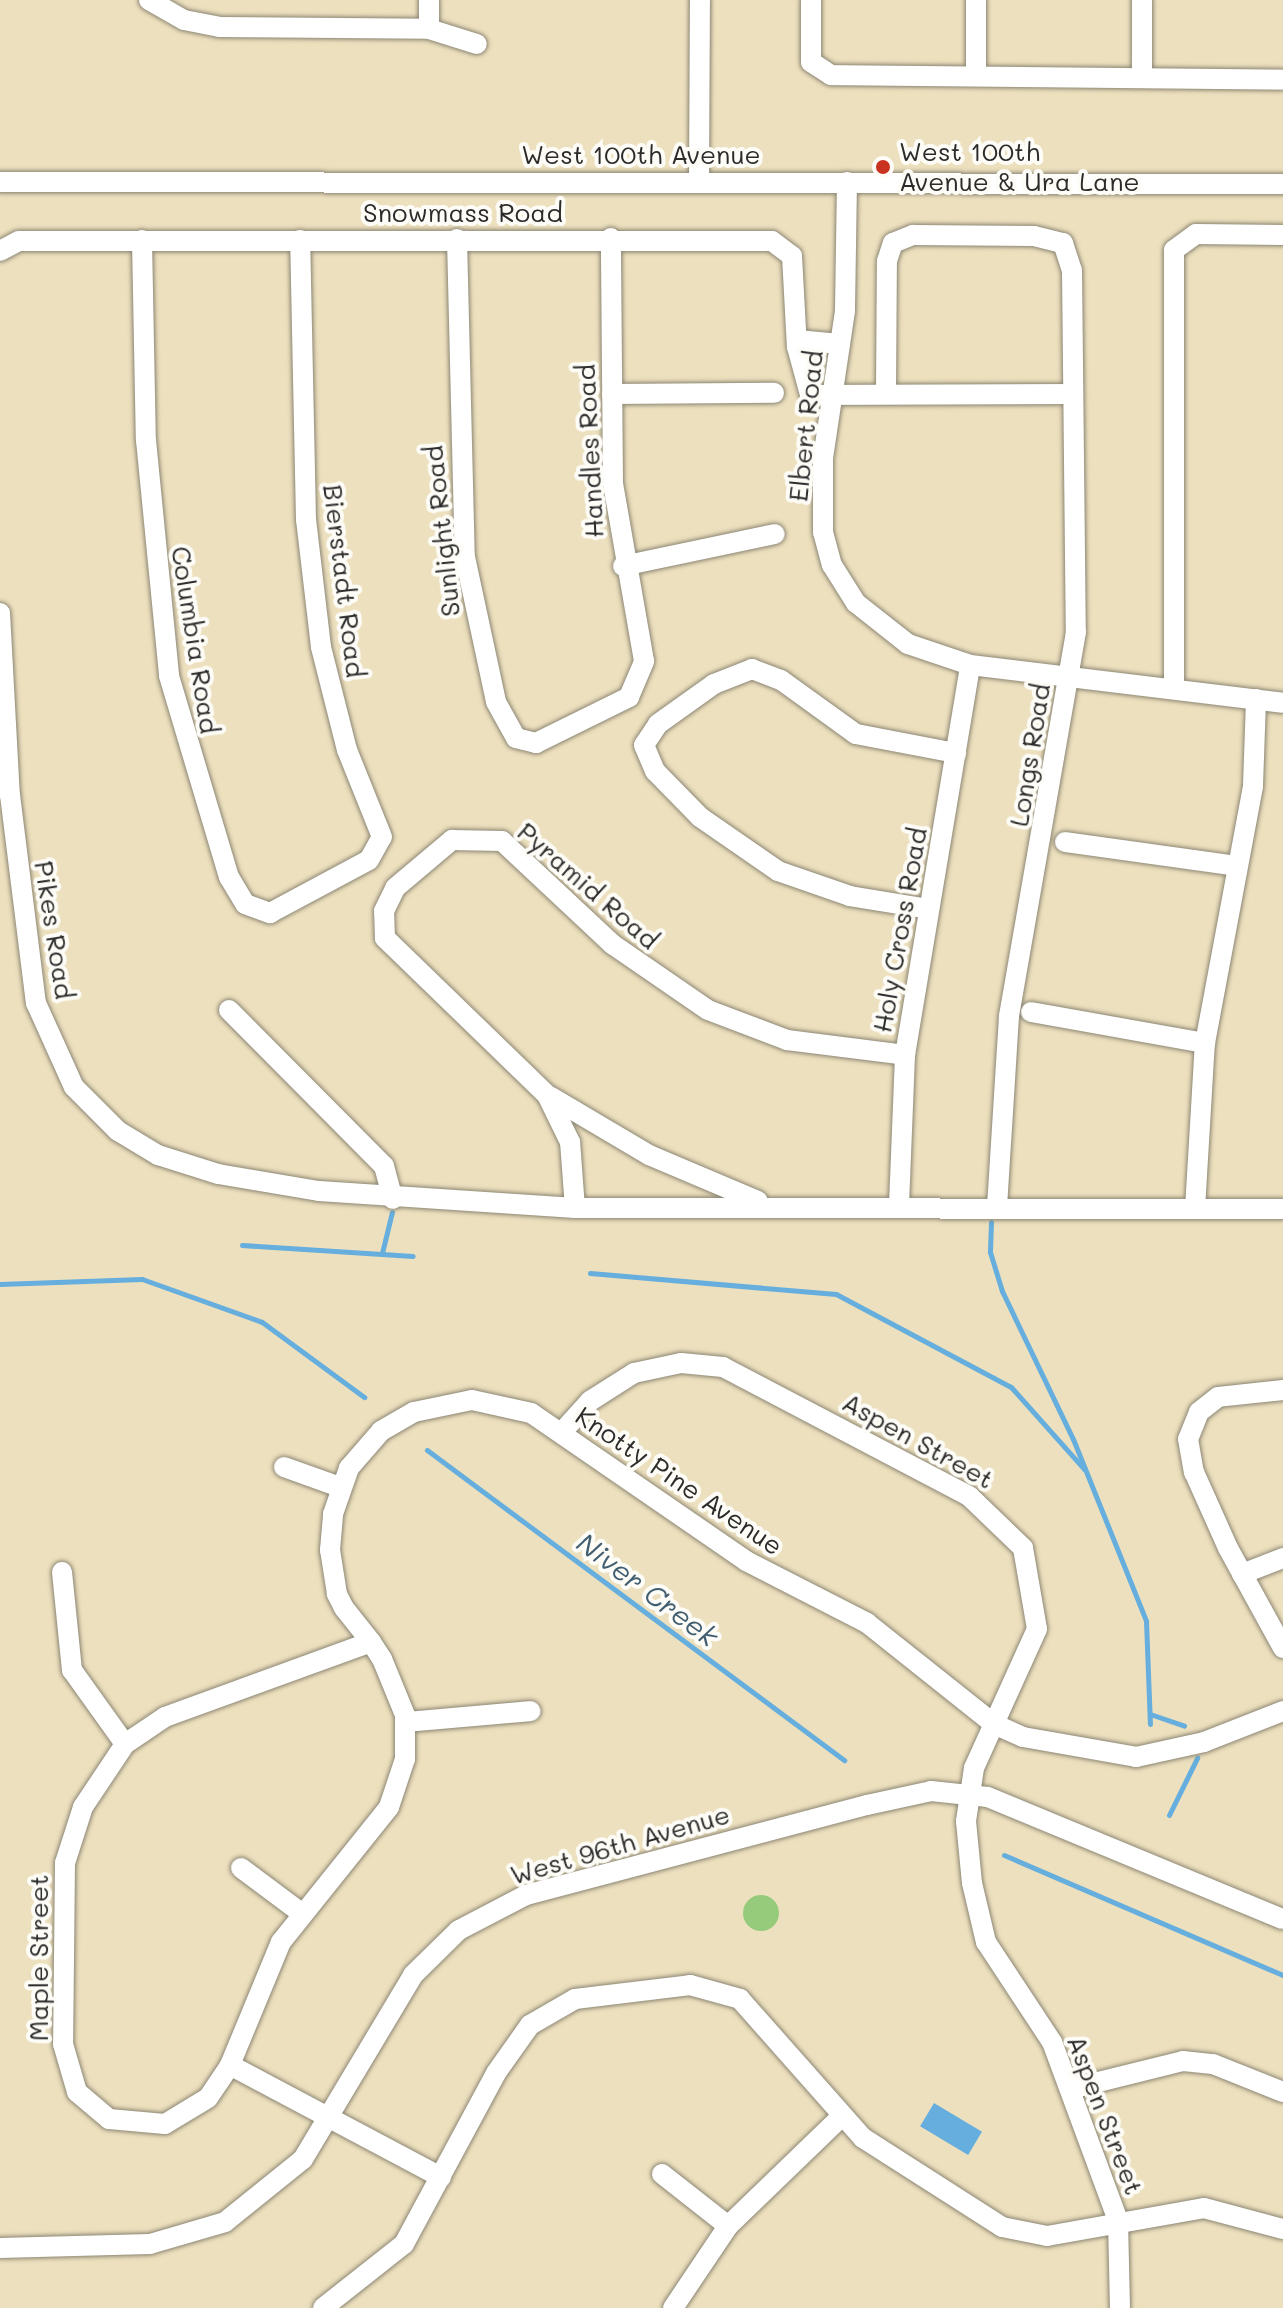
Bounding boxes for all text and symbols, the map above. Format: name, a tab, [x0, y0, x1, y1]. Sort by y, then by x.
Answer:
place label: West 100th Avenue & Ura Lane	[899, 136, 1140, 198]
street label: West 100th Avenue	[521, 139, 761, 171]
marker: West 100th Avenue & Ura Lane	[874, 158, 892, 176]
street label: Snowmass Road	[363, 197, 563, 229]
street label: Elbert Road	[783, 349, 829, 503]
street label: Handles Road	[570, 363, 610, 539]
street label: Sunlight Road	[417, 444, 467, 618]
street label: Bierstadt Road	[317, 483, 371, 679]
street label: Columbia Road	[165, 544, 225, 736]
street label: Longs Road	[1003, 681, 1057, 829]
street label: Pyramid Road	[511, 816, 665, 956]
street label: Holy Cross Road	[867, 825, 933, 1035]
street label: Pikes Road	[28, 859, 80, 1001]
street label: Aspen Street	[837, 1387, 999, 1495]
street label: Knotty Pine Avenue	[570, 1400, 788, 1562]
water label: Niver Creek	[571, 1525, 725, 1653]
street label: West 96th Avenue	[507, 1799, 733, 1891]
street label: Maple Street	[23, 1875, 55, 2041]
street label: Aspen Street	[1060, 2031, 1150, 2199]

